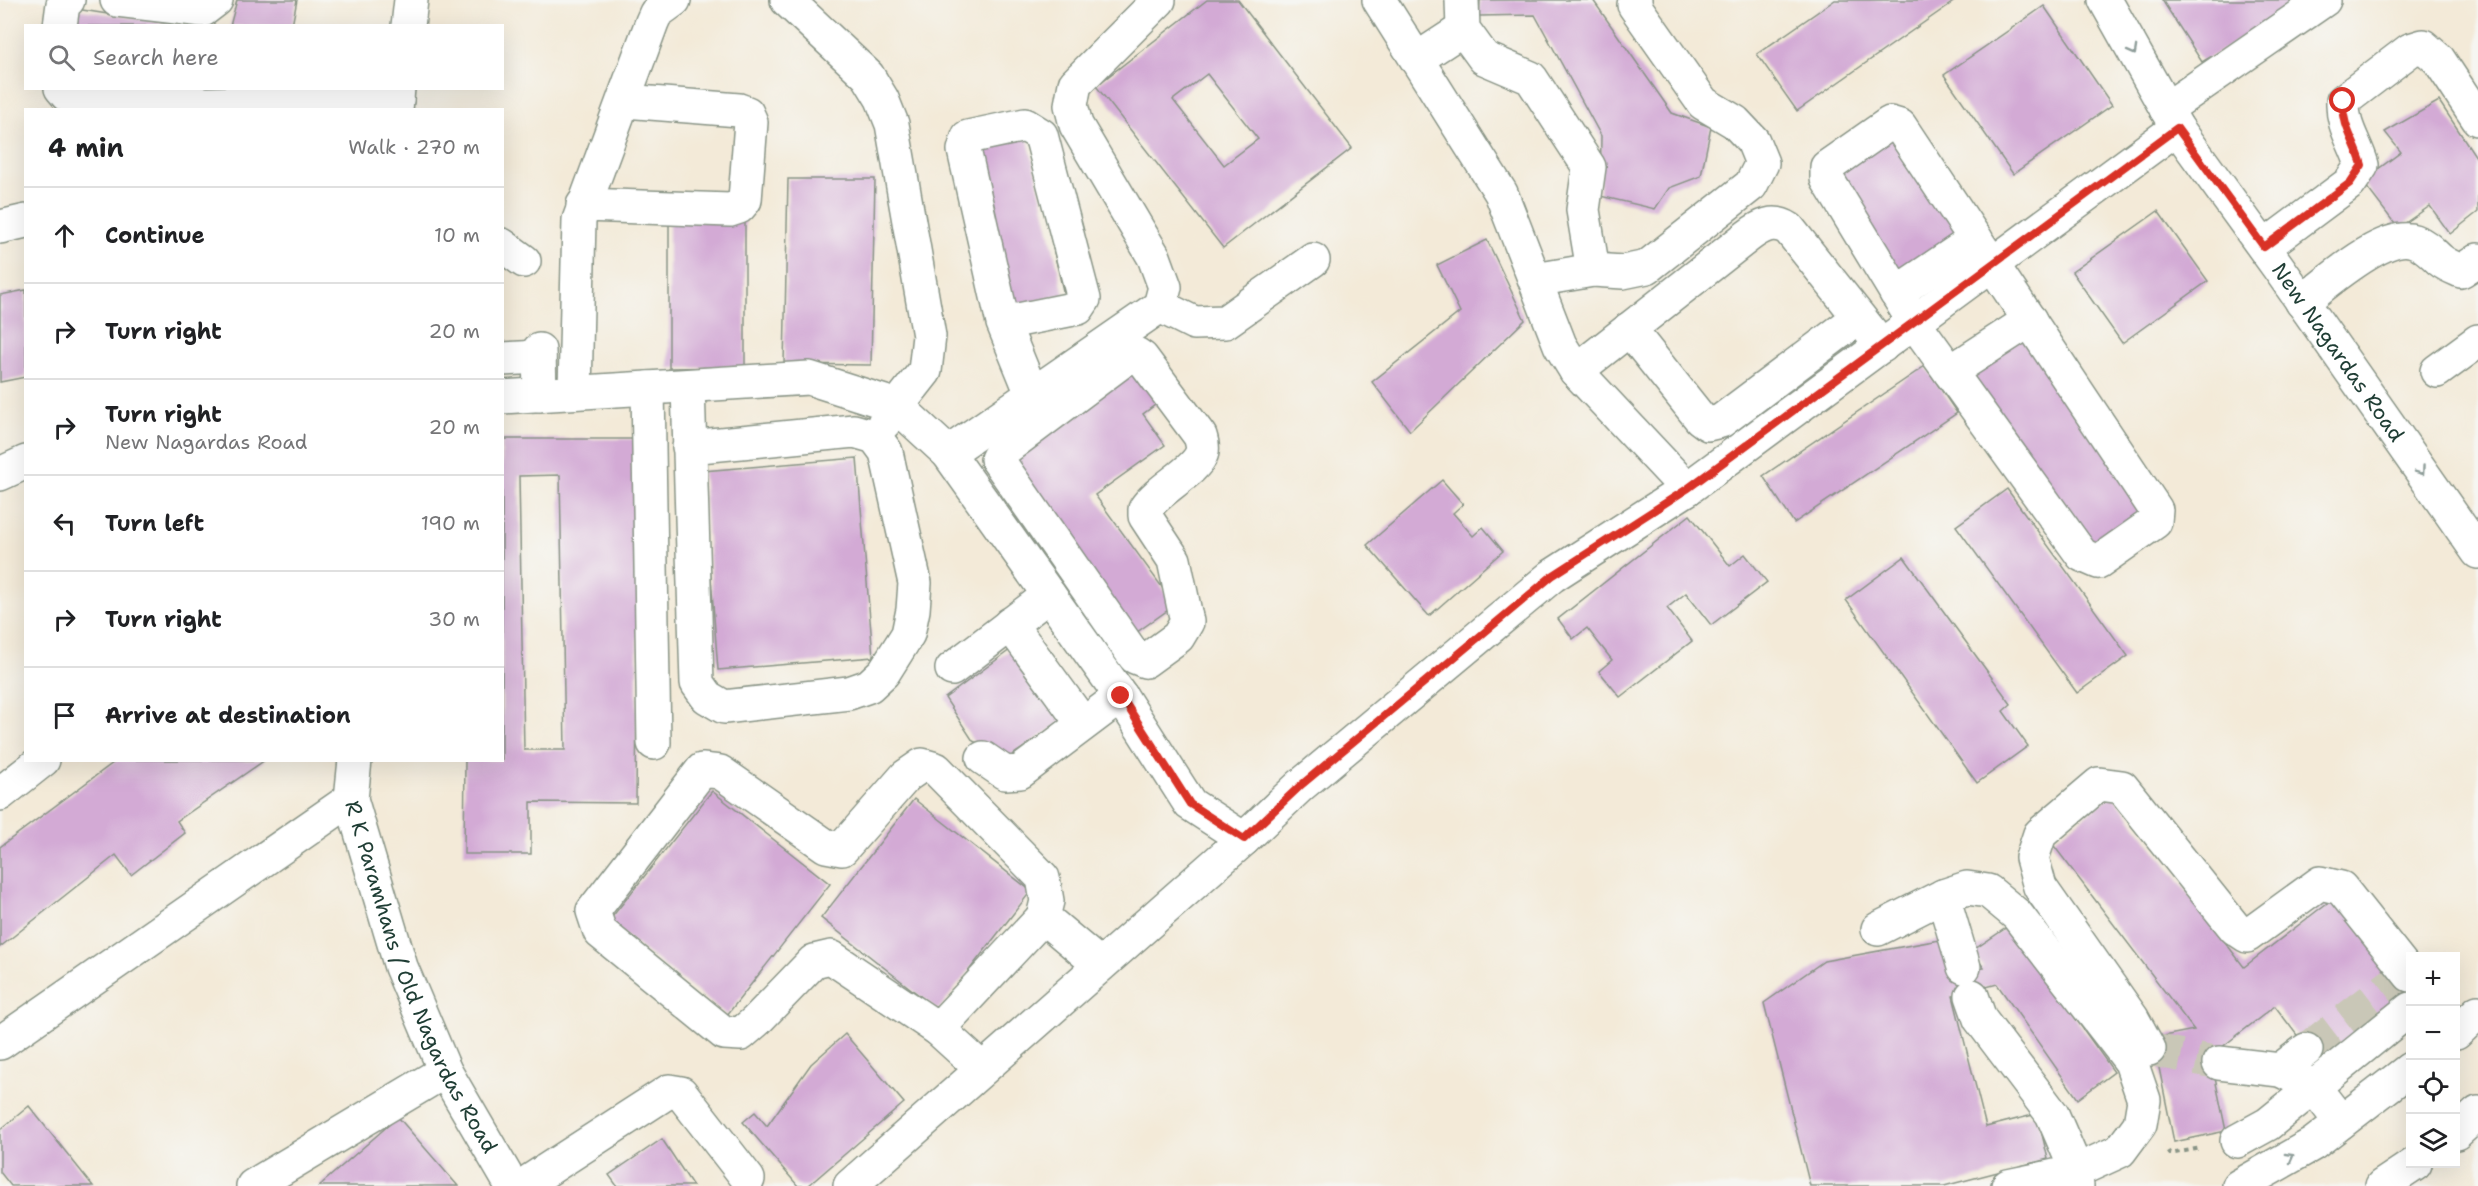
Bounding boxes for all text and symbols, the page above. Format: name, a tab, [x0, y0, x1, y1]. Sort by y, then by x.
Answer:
search box	[24, 24, 504, 90]
icon: search	[45, 41, 78, 74]
text: Search here	[93, 43, 219, 72]
one-way arrow	[2126, 45, 2137, 55]
route start	[2329, 87, 2355, 113]
text: 4 min	[48, 130, 124, 165]
text: Walk · 270 m	[348, 134, 480, 160]
icon: ahead	[48, 219, 81, 252]
text: Continue	[105, 221, 205, 250]
text: 10 m	[434, 222, 480, 248]
street label: New Nagardas Road	[2265, 257, 2410, 447]
icon: right	[48, 315, 81, 348]
text: Turn right	[105, 317, 222, 346]
text: 20 m	[429, 318, 480, 344]
text: Turn right	[105, 400, 222, 429]
icon: right	[48, 411, 81, 444]
text: 20 m	[429, 414, 480, 440]
text: New Nagardas Road	[105, 429, 307, 455]
one-way arrow	[2414, 465, 2425, 476]
icon: left	[48, 507, 81, 540]
text: Turn left	[105, 509, 204, 538]
text: 190 m	[421, 510, 480, 536]
icon: right	[48, 603, 81, 636]
text: Turn right	[105, 605, 222, 634]
text: 30 m	[428, 606, 480, 632]
route end	[1107, 682, 1133, 708]
icon: arrive	[48, 699, 81, 732]
text: Arrive at destination	[105, 701, 351, 730]
street label: R K Paramhans / Old Nagardas Road	[338, 797, 504, 1158]
map controls	[2406, 952, 2460, 1168]
button: +	[2406, 952, 2460, 1006]
button: −	[2406, 1006, 2460, 1060]
button: locate	[2406, 1060, 2460, 1114]
button: layers	[2406, 1114, 2460, 1168]
one-way arrow	[2284, 1153, 2294, 1165]

